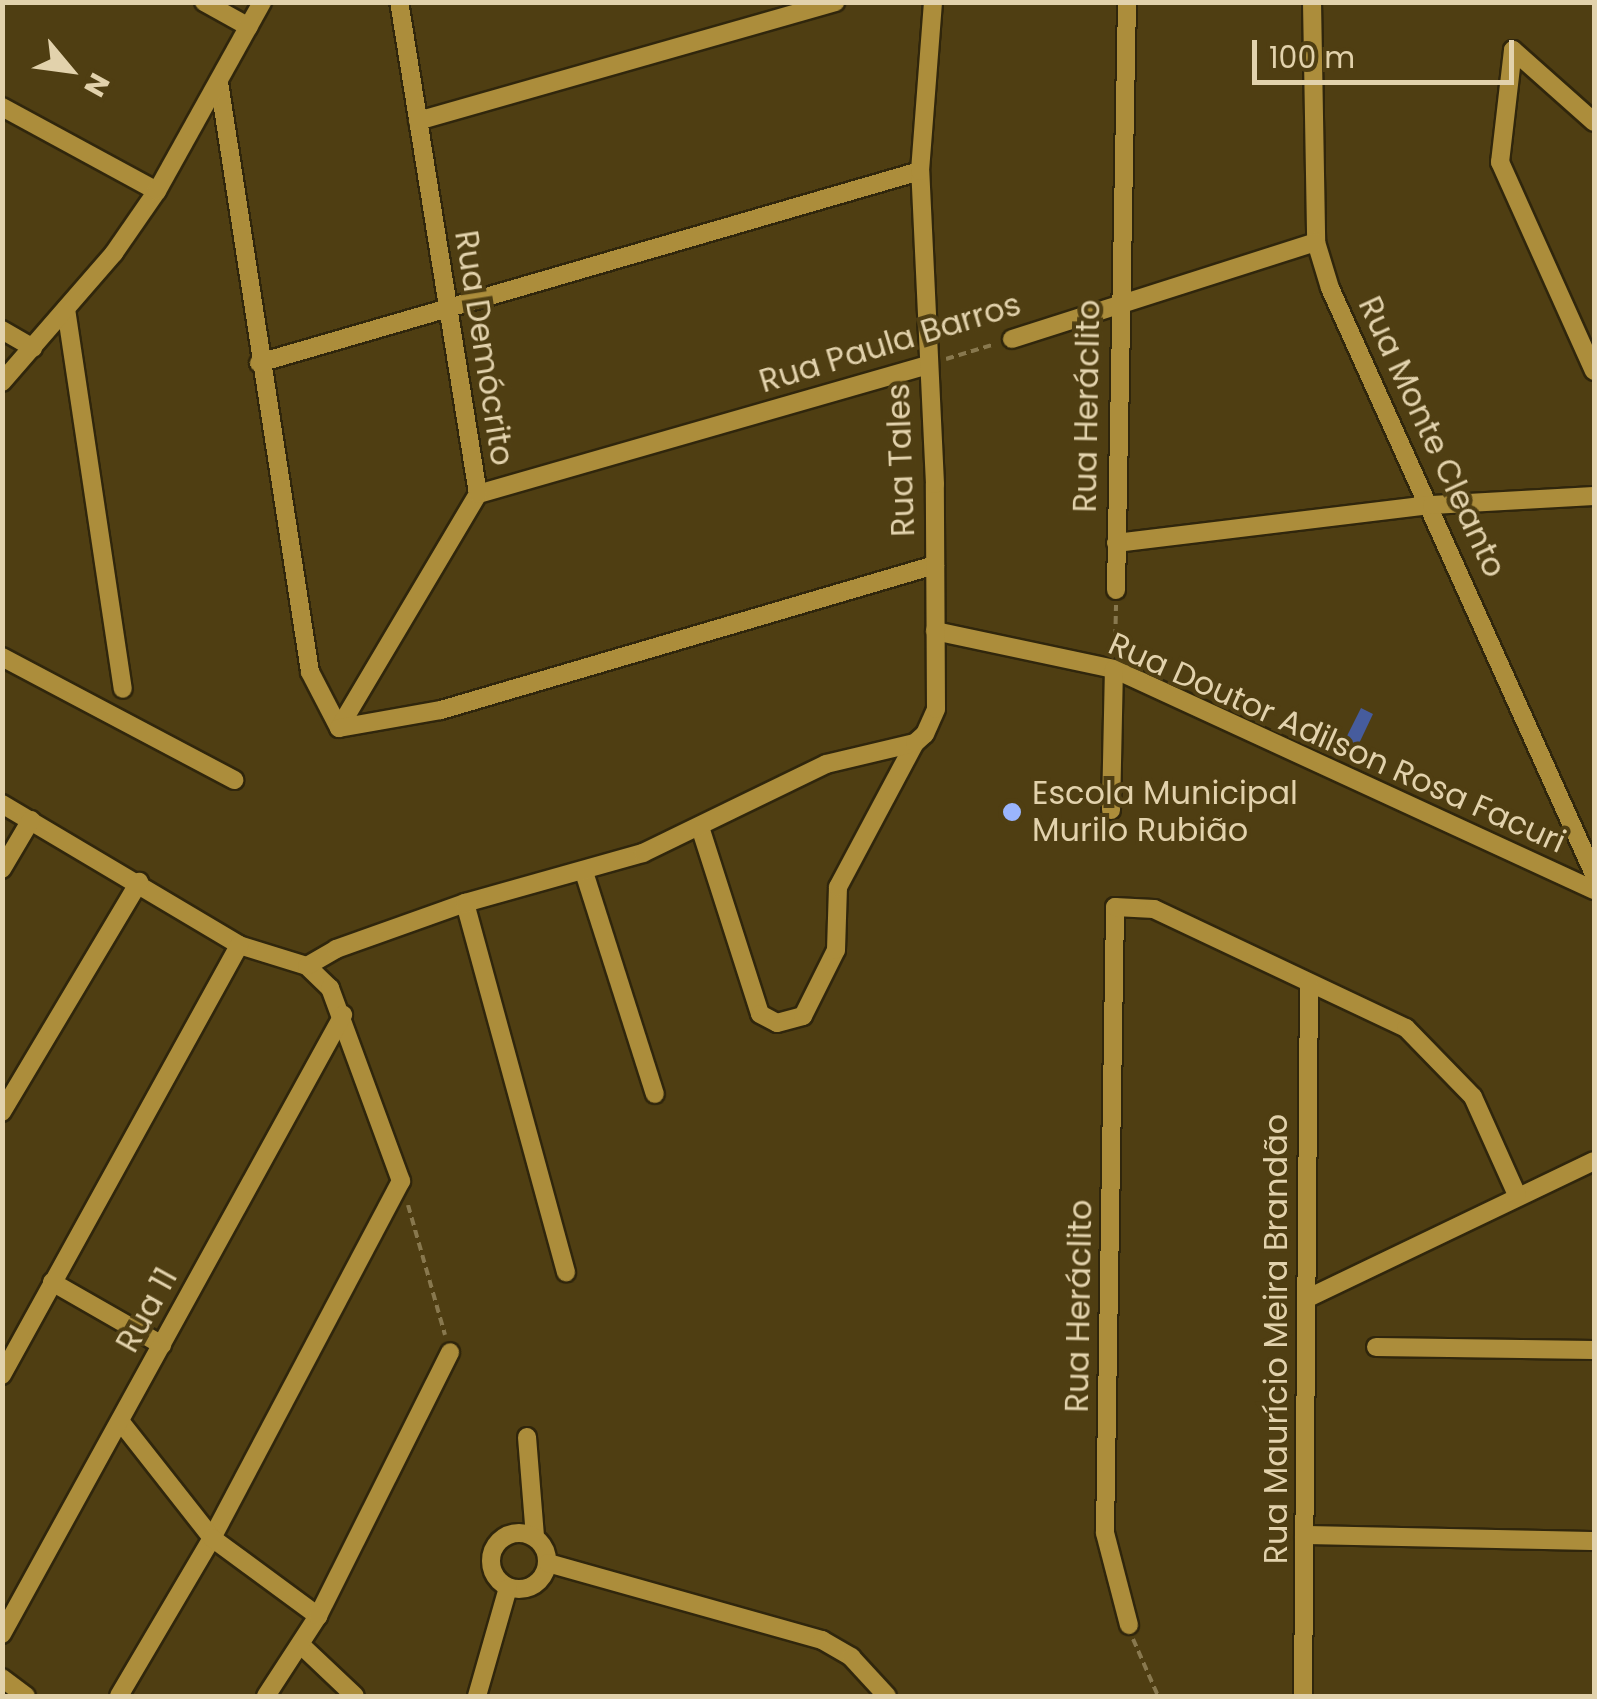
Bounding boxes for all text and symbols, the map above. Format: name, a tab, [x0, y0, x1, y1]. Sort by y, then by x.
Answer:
north arrow	[20, 20, 120, 120]
scale bar	[1257, 20, 1520, 82]
text: 100 m	[1269, 36, 1355, 79]
text: N	[75, 66, 119, 103]
street label: Rua Demócrito	[446, 228, 522, 468]
street label: Rua Paula Barros	[755, 285, 1025, 401]
street label: Rua Monte Cleanto	[1350, 291, 1514, 583]
street label: Rua Heráclito	[1066, 299, 1108, 513]
street label: Rua Tales	[879, 383, 923, 537]
street label: Rua Doutor Adilson Rosa Facuri	[1103, 625, 1571, 861]
place label: Escola Municipal Murilo Rubião	[1032, 775, 1298, 850]
marker: Escola Municipal Murilo Rubião	[1001, 801, 1023, 823]
street label: Rua Maurício Meira Brandão	[1257, 1114, 1295, 1564]
street label: Rua Heráclito	[1058, 1199, 1100, 1413]
street label: Rua 11	[108, 1261, 186, 1359]

